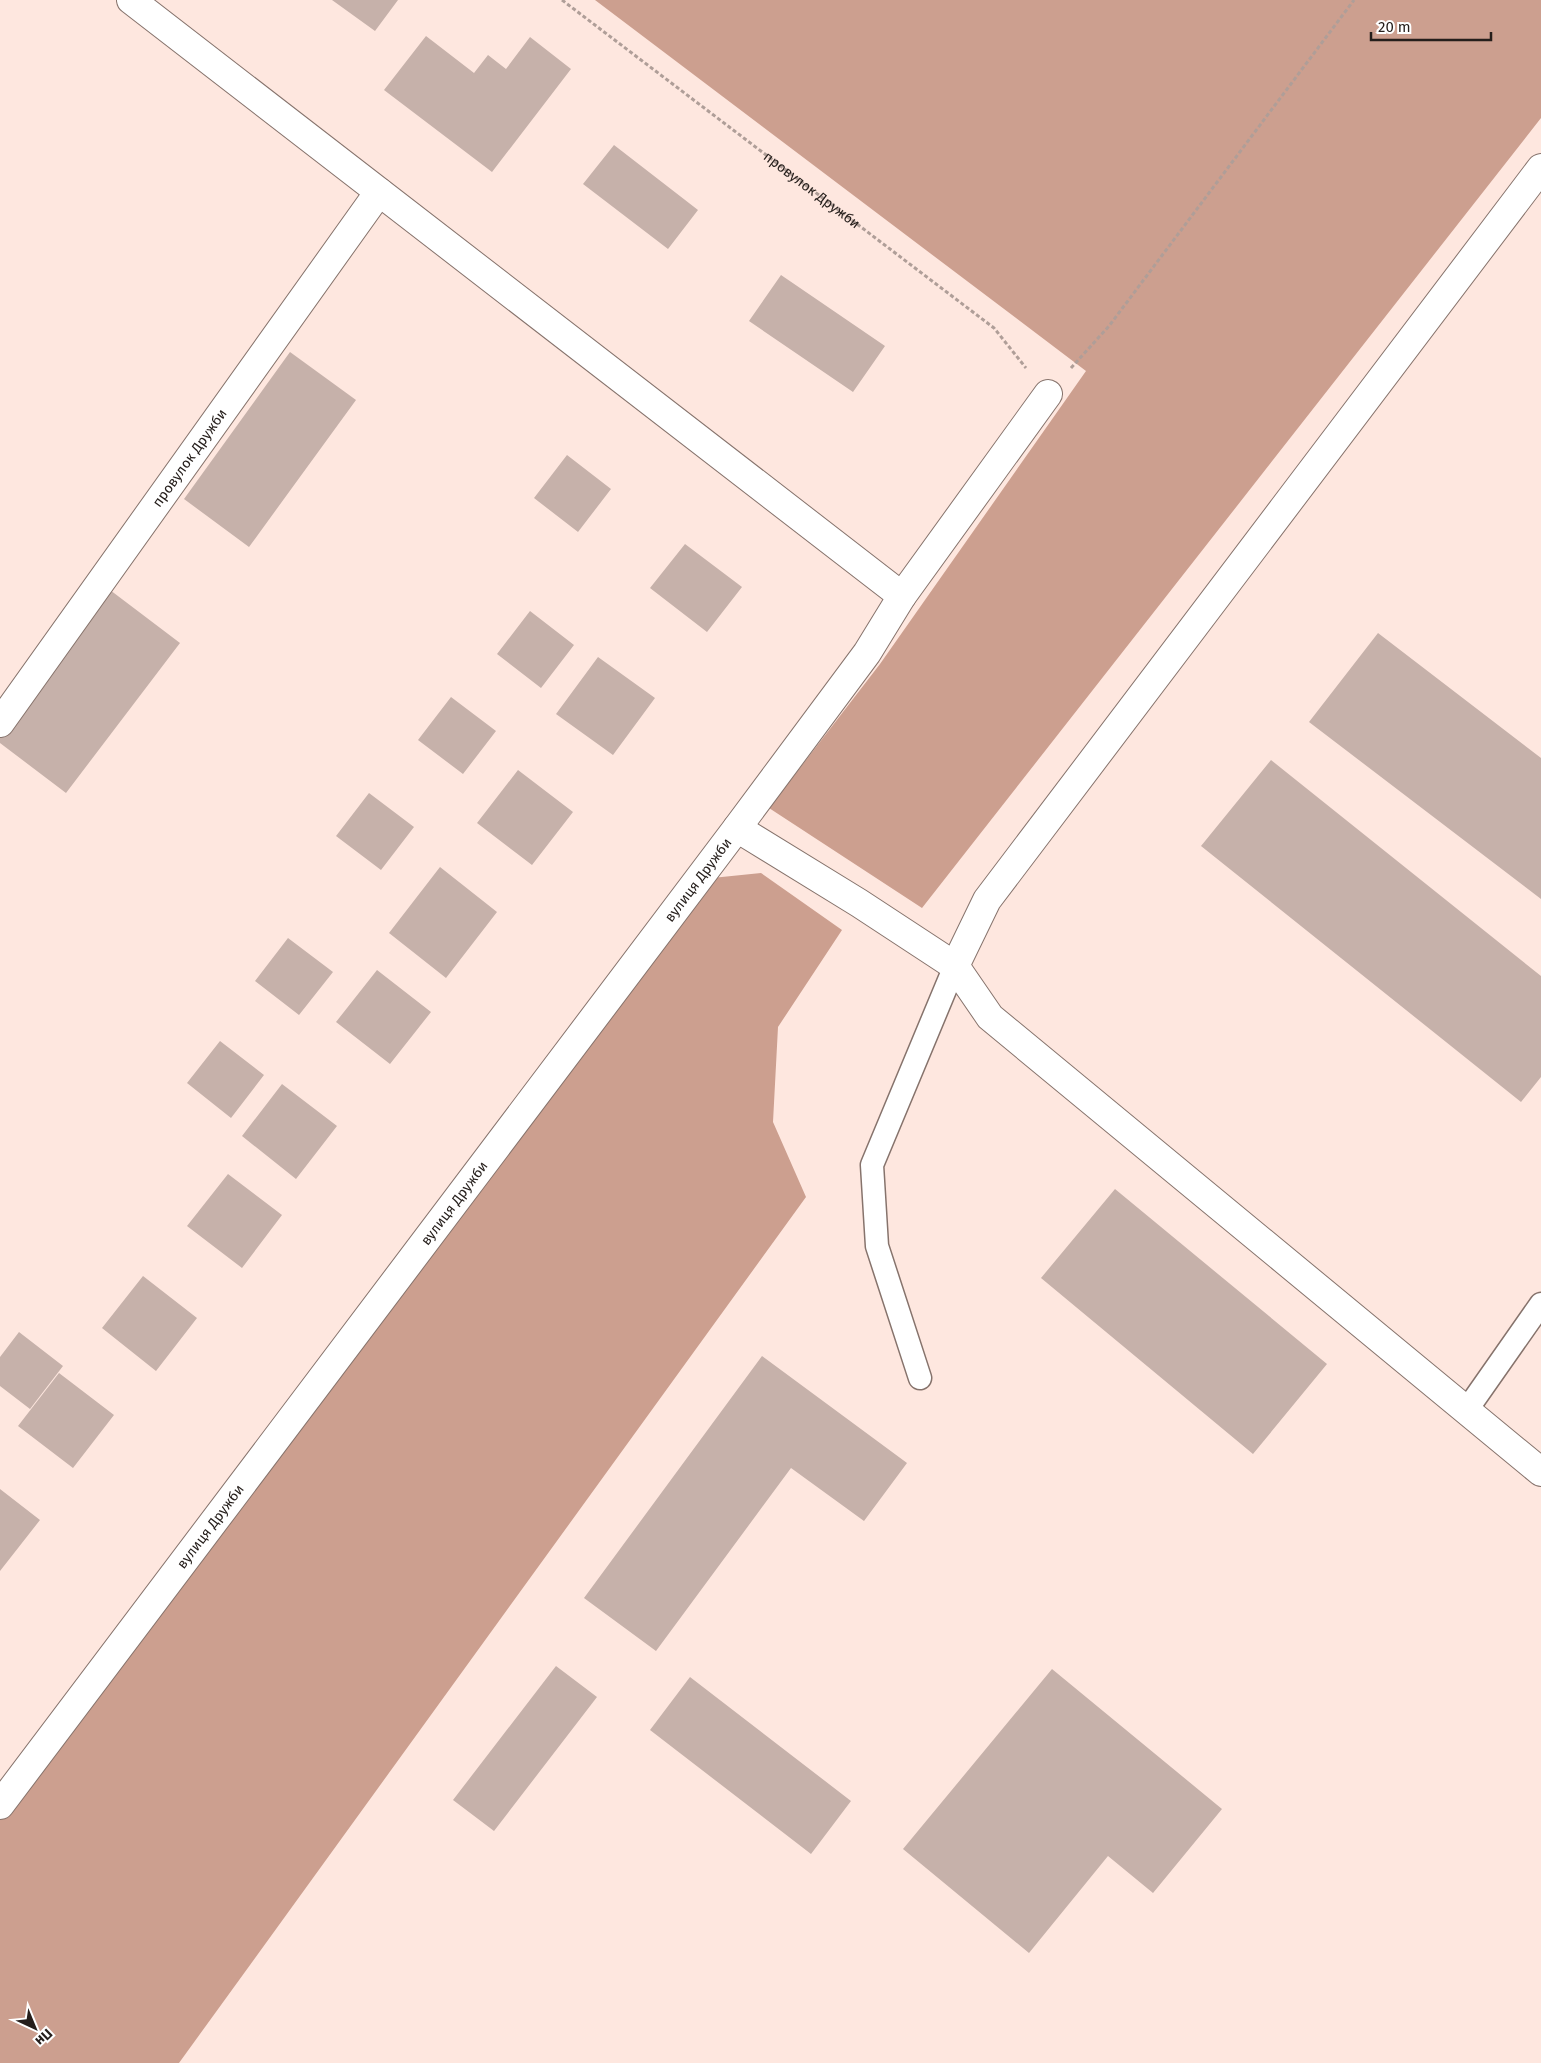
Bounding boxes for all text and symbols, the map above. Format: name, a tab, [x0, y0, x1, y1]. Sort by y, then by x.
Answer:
scale bar	[1371, 10, 1491, 42]
text: 20 m	[1378, 18, 1411, 36]
street label: провулок Дружби	[760, 148, 863, 232]
street label: провулок Дружби	[149, 406, 231, 510]
street label: вулиця Дружби	[661, 835, 736, 925]
street label: вулиця Дружби	[417, 1158, 492, 1249]
street label: вулиця Дружби	[173, 1481, 248, 1572]
north arrow	[10, 2003, 60, 2053]
text: Пн	[31, 2025, 56, 2049]

